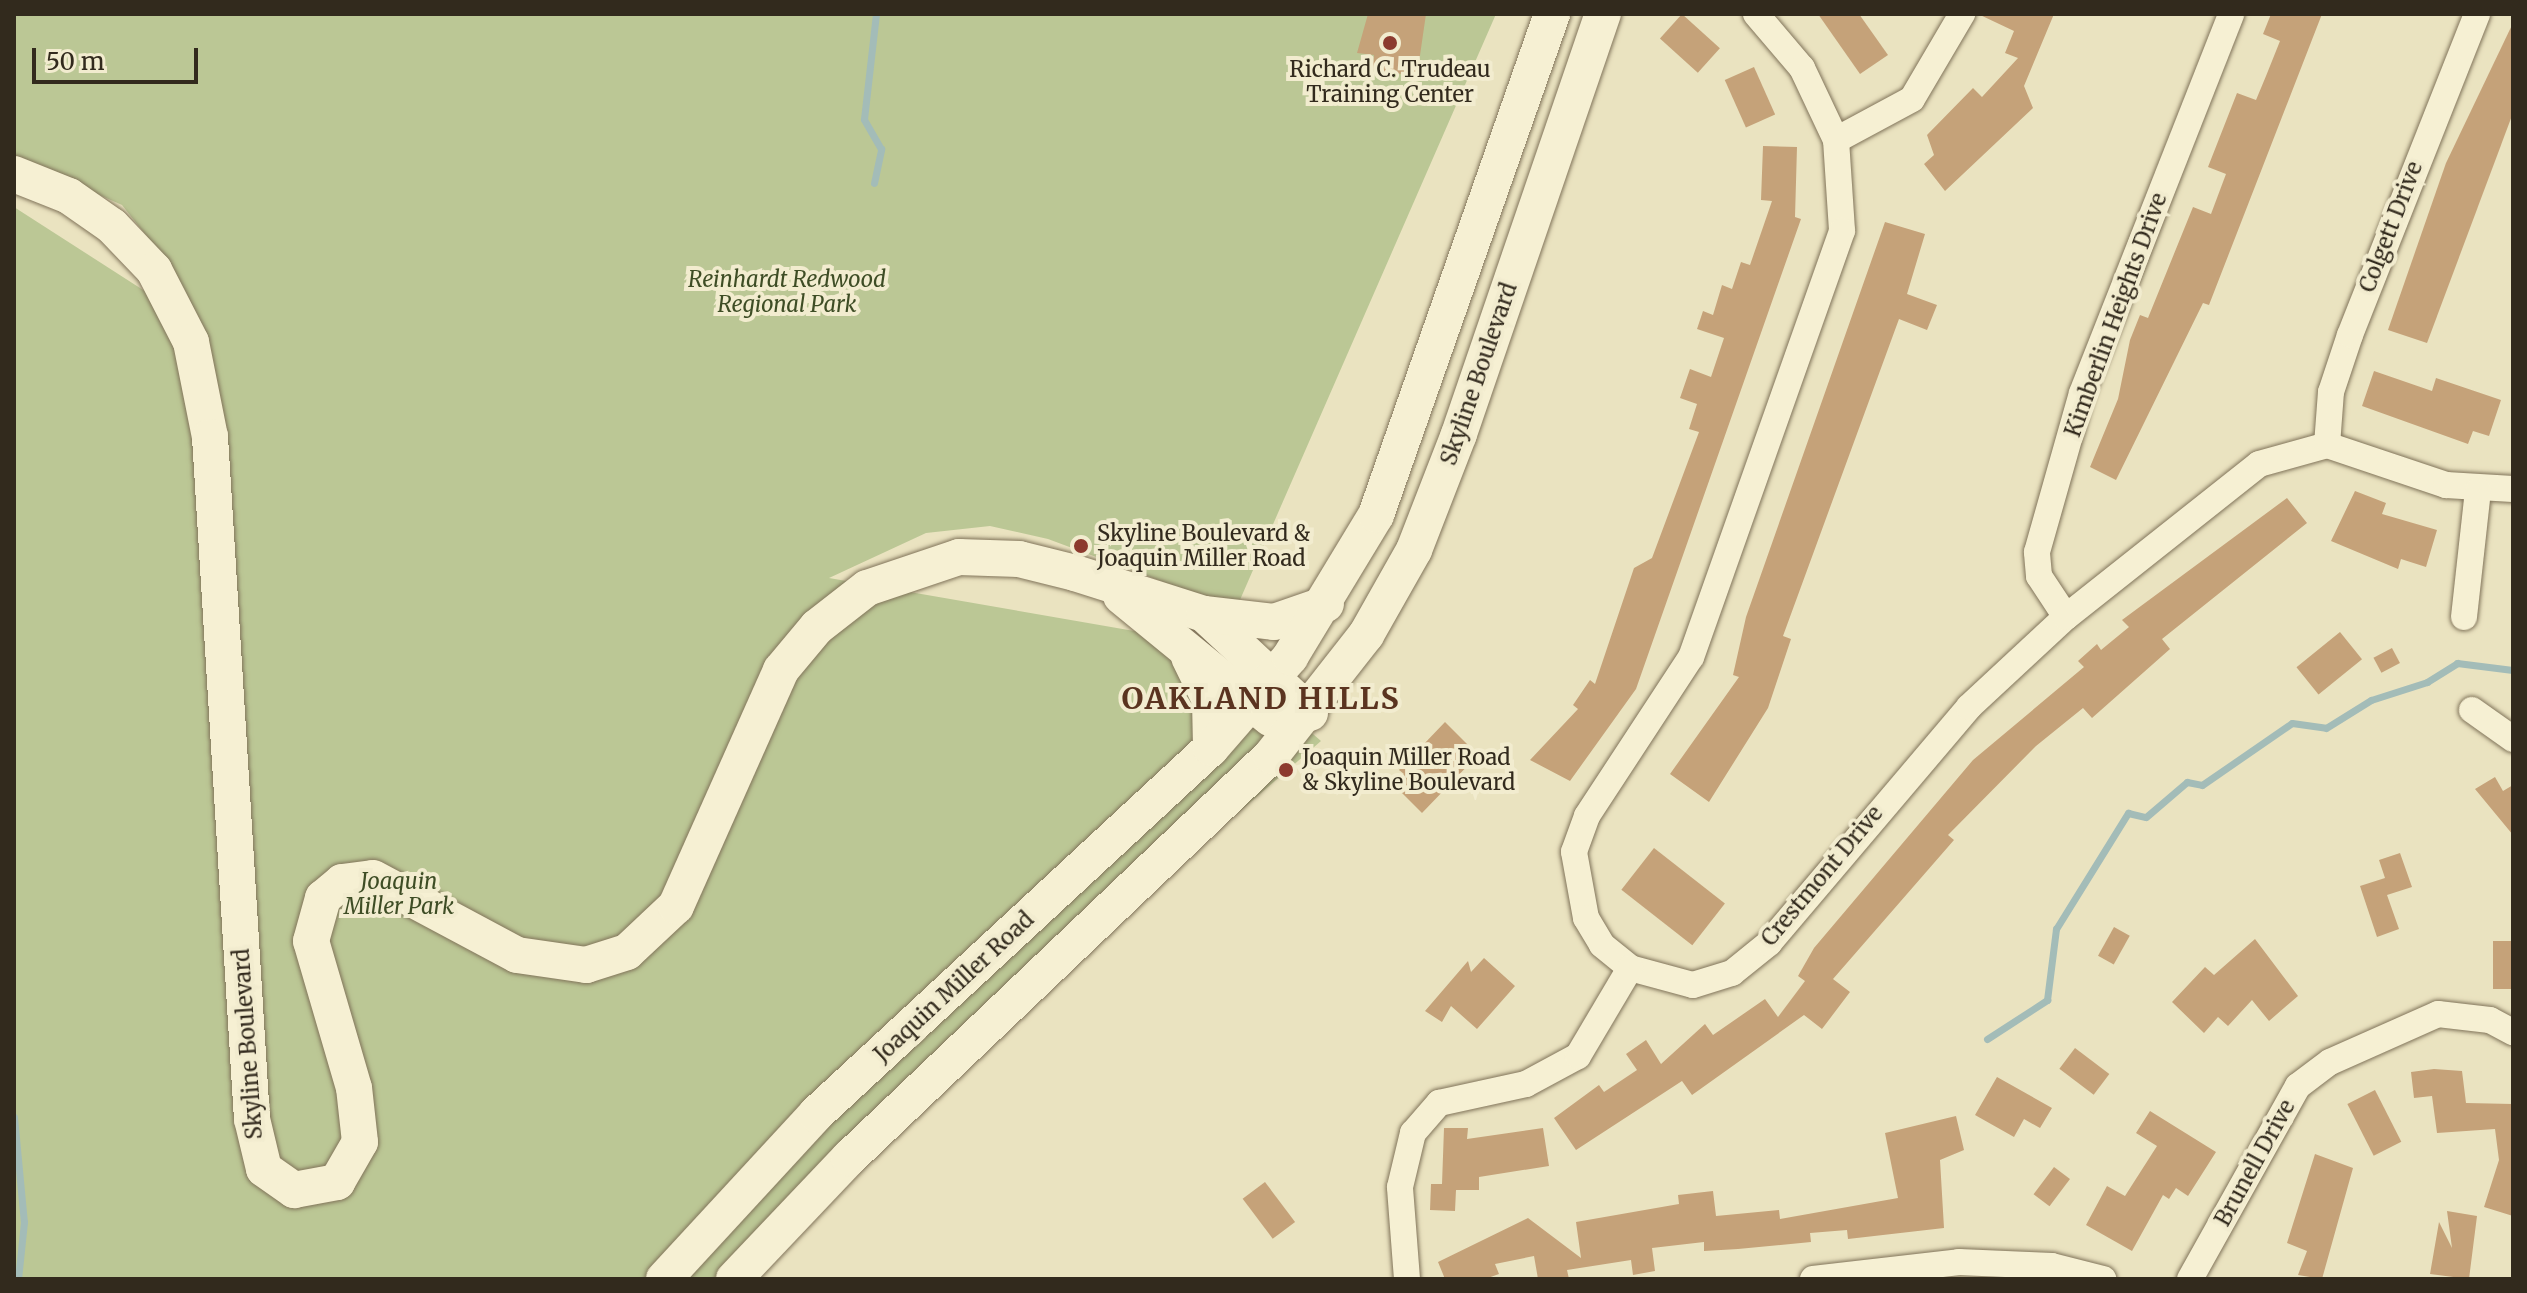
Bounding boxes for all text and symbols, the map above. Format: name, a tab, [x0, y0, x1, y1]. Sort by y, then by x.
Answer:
scale bar	[36, 32, 202, 82]
marker: Richard C. Trudeau Training Center	[1381, 34, 1399, 52]
text: 50 m	[46, 46, 105, 77]
place label: Richard C. Trudeau Training Center	[1289, 56, 1491, 108]
street label: Colgett Drive	[2354, 158, 2428, 296]
street label: Kimberlin Heights Drive	[2060, 189, 2172, 441]
park label: Reinhardt Redwood Regional Park	[688, 266, 886, 318]
street label: Skyline Boulevard	[1435, 279, 1523, 469]
place label: Skyline Boulevard & Joaquin Miller Road	[1097, 520, 1310, 572]
marker: Skyline Boulevard & Joaquin Miller Road	[1072, 537, 1090, 555]
district label: OAKLAND HILLS	[1121, 680, 1401, 716]
place label: Joaquin Miller Road & Skyline Boulevard	[1302, 744, 1515, 796]
marker: Joaquin Miller Road & Skyline Boulevard	[1277, 761, 1295, 779]
street label: Crestmont Drive	[1756, 801, 1888, 951]
park label: Joaquin Miller Park	[344, 868, 454, 920]
street label: Joaquin Miller Road	[869, 906, 1039, 1068]
street label: Skyline Boulevard	[228, 948, 268, 1140]
street label: Brunell Drive	[2209, 1095, 2301, 1231]

